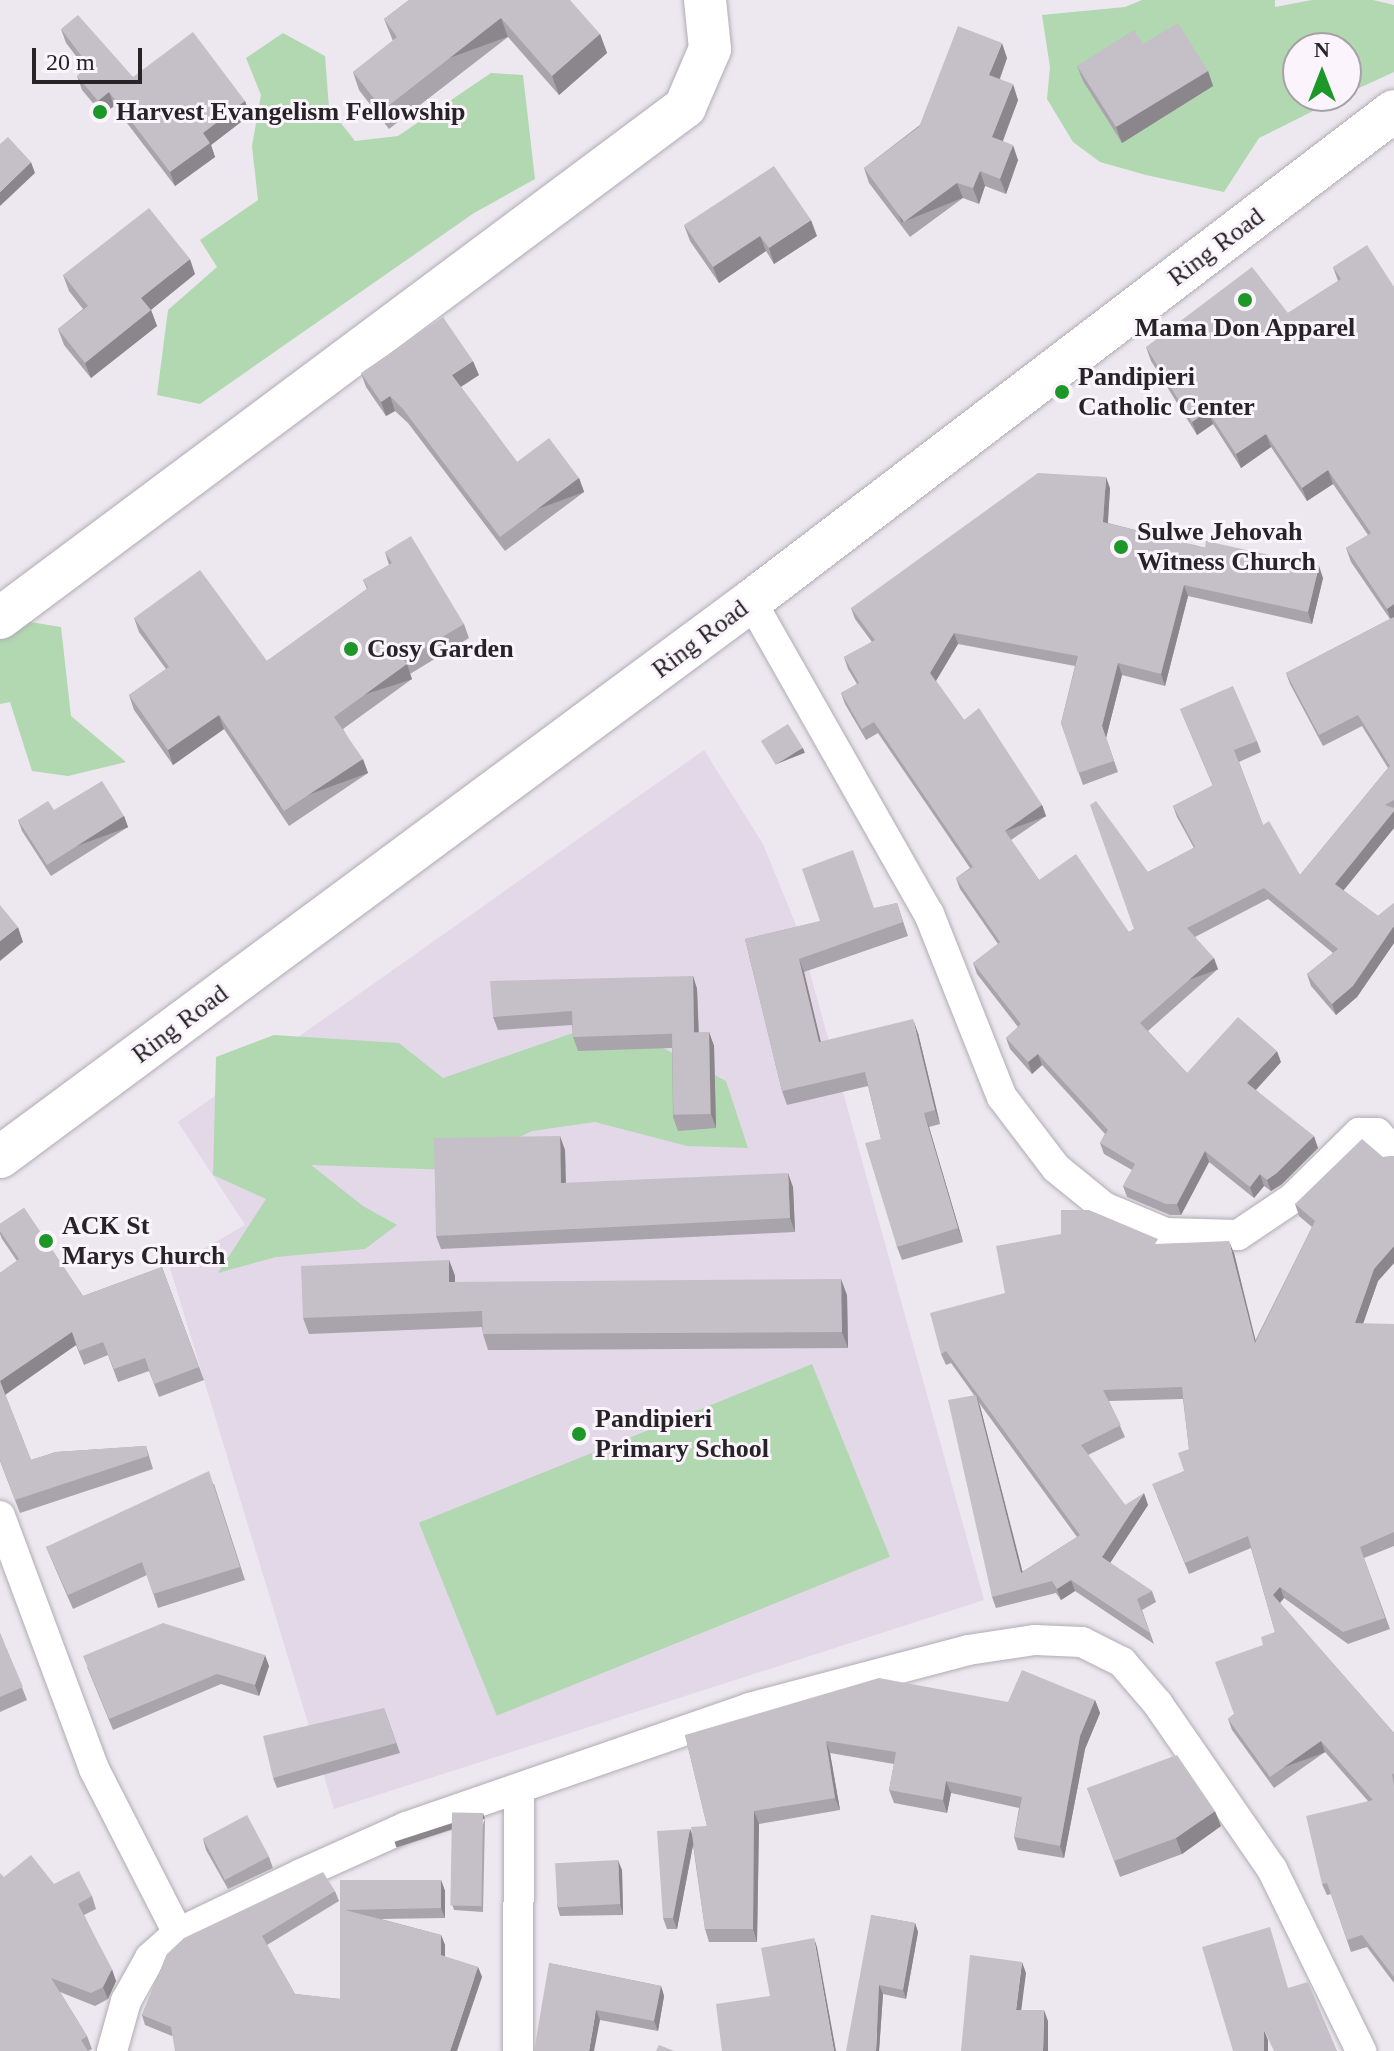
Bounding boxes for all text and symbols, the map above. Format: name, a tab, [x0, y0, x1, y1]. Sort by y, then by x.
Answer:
scale bar	[36, 32, 146, 82]
north arrow	[1282, 32, 1362, 112]
text: N	[1314, 37, 1330, 62]
text: 20 m	[46, 49, 95, 75]
place label: Harvest Evangelism Fellowship	[116, 96, 466, 128]
marker: Harvest Evangelism Fellowship	[91, 103, 109, 121]
street label: Ring Road	[1162, 201, 1270, 293]
marker: Mama Don Apparel	[1236, 291, 1254, 309]
place label: Mama Don Apparel	[1134, 312, 1356, 344]
place label: Pandipieri Catholic Center	[1078, 361, 1255, 422]
marker: Pandipieri Catholic Center	[1053, 383, 1071, 401]
place label: Sulwe Jehovah Witness Church	[1137, 516, 1316, 578]
marker: Sulwe Jehovah Witness Church	[1112, 538, 1130, 556]
street label: Ring Road	[646, 593, 754, 685]
place label: Cosy Garden	[367, 633, 514, 665]
marker: Cosy Garden	[342, 640, 360, 658]
street label: Ring Road	[126, 978, 234, 1070]
place label: ACK St Marys Church	[62, 1210, 225, 1272]
marker: ACK St Marys Church	[37, 1232, 55, 1250]
place label: Pandipieri Primary School	[595, 1403, 769, 1464]
marker: Pandipieri Primary School	[570, 1425, 588, 1443]

